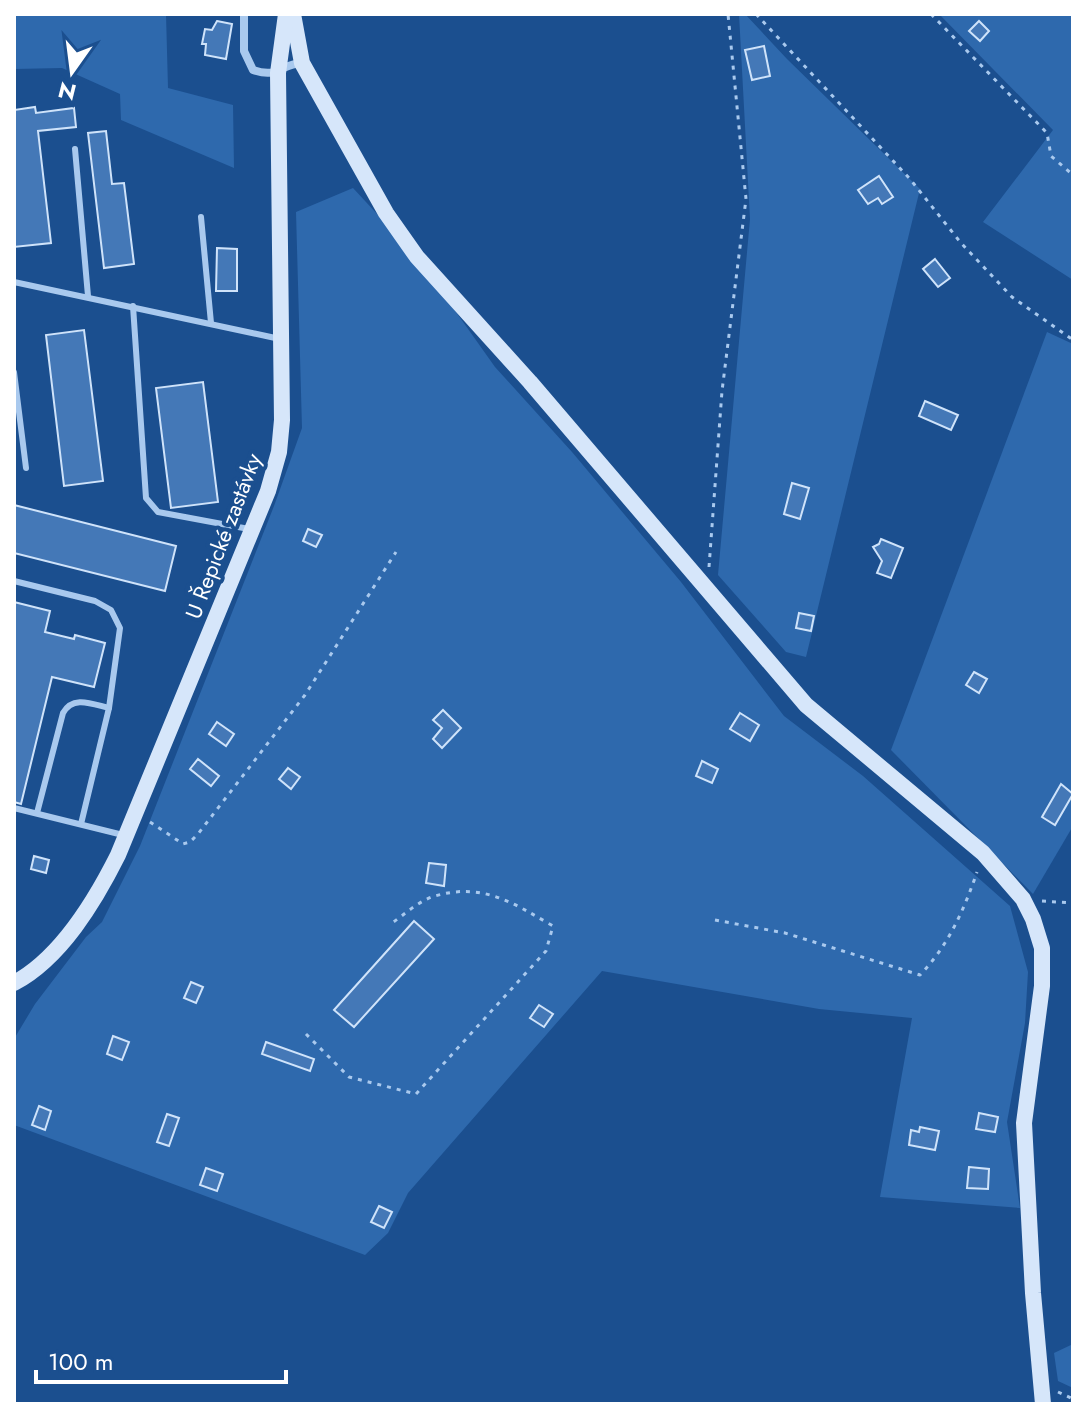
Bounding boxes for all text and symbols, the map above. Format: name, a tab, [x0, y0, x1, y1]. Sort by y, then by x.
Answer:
north arrow	[32, 32, 112, 112]
text: N	[55, 74, 80, 109]
street label: U Řepické zastávky	[177, 448, 269, 623]
scale bar	[36, 1334, 286, 1384]
text: 100 m	[48, 1344, 114, 1379]

